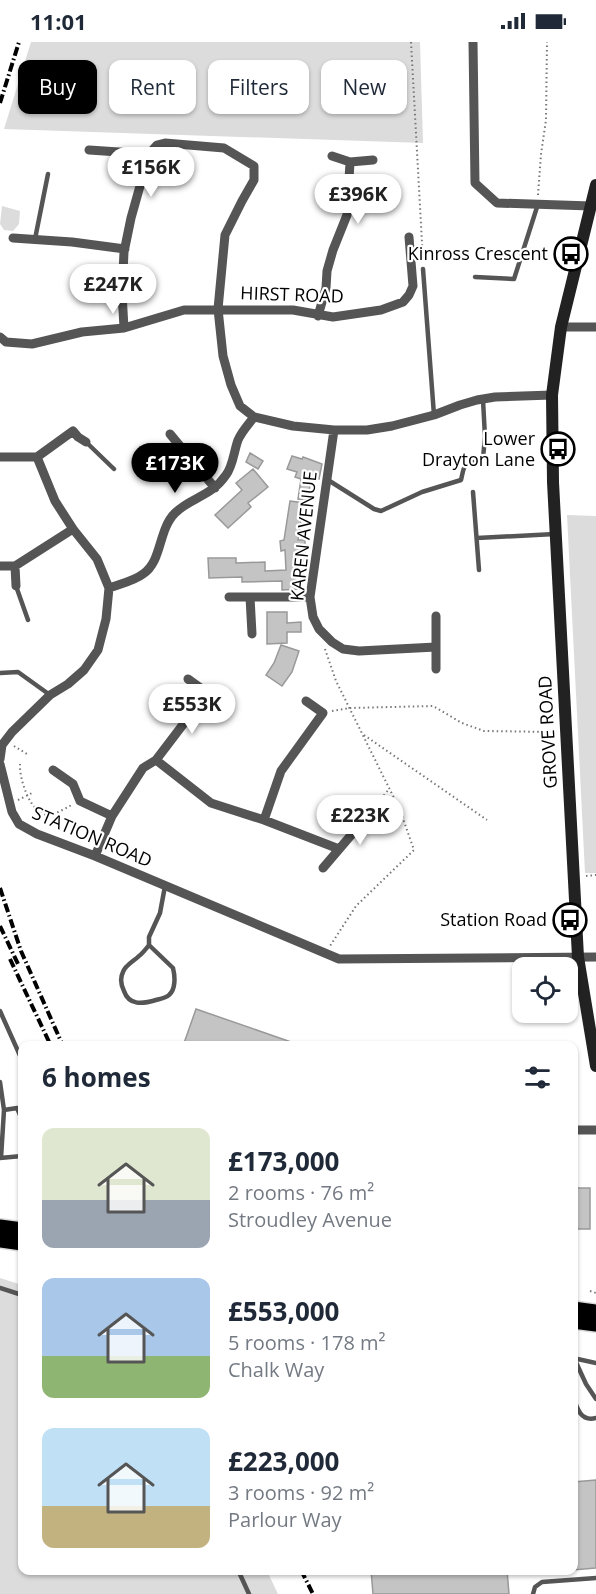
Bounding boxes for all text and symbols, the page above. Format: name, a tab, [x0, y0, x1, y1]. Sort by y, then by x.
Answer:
text: 11:01	[30, 6, 87, 36]
chip: Buy	[18, 60, 97, 114]
chip: Rent	[109, 60, 196, 114]
chip: Filters	[208, 60, 309, 114]
chip: New	[321, 60, 407, 114]
pin: £156K	[109, 147, 193, 198]
text: £156K	[121, 153, 181, 180]
pin: £396K	[316, 174, 400, 225]
text: £396K	[328, 180, 388, 207]
bus stop icon: Kinross Crescent	[553, 236, 589, 272]
place label: Kinross Crescent	[408, 241, 548, 265]
pin: £247K	[71, 264, 155, 315]
text: £247K	[83, 270, 143, 297]
street label: HIRST ROAD	[240, 280, 344, 308]
place label: Lower Drayton Lane	[422, 426, 536, 471]
bus stop icon: Lower Drayton Lane	[540, 431, 576, 467]
pin: £173K	[133, 443, 217, 494]
text: £173K	[145, 449, 205, 476]
street label: KAREN AVENUE	[284, 470, 322, 602]
street label: GROVE ROAD	[532, 675, 562, 789]
pin: £553K	[150, 684, 234, 735]
text: £553K	[162, 690, 222, 717]
pin: £223K	[318, 795, 402, 846]
street label: STATION ROAD	[29, 800, 156, 872]
text: £223K	[330, 801, 390, 828]
bus stop icon: Station Road	[552, 902, 588, 938]
place label: Station Road	[440, 907, 547, 931]
map controls	[512, 957, 578, 1023]
button: locate	[512, 957, 578, 1023]
text: 6 homes	[42, 1059, 151, 1095]
icon: filters	[521, 1061, 554, 1094]
text: £173,000	[228, 1143, 339, 1179]
icon: home	[90, 1152, 162, 1224]
text: 2 rooms · 76 m²	[228, 1179, 374, 1206]
text: Stroudley Avenue	[228, 1206, 392, 1233]
text: £553,000	[228, 1293, 339, 1329]
icon: home	[90, 1302, 162, 1374]
text: 5 rooms · 178 m²	[228, 1329, 386, 1356]
text: Chalk Way	[228, 1356, 324, 1383]
text: £223,000	[228, 1443, 339, 1479]
icon: home	[90, 1452, 162, 1524]
text: 3 rooms · 92 m²	[228, 1479, 374, 1506]
text: Parlour Way	[228, 1506, 342, 1533]

